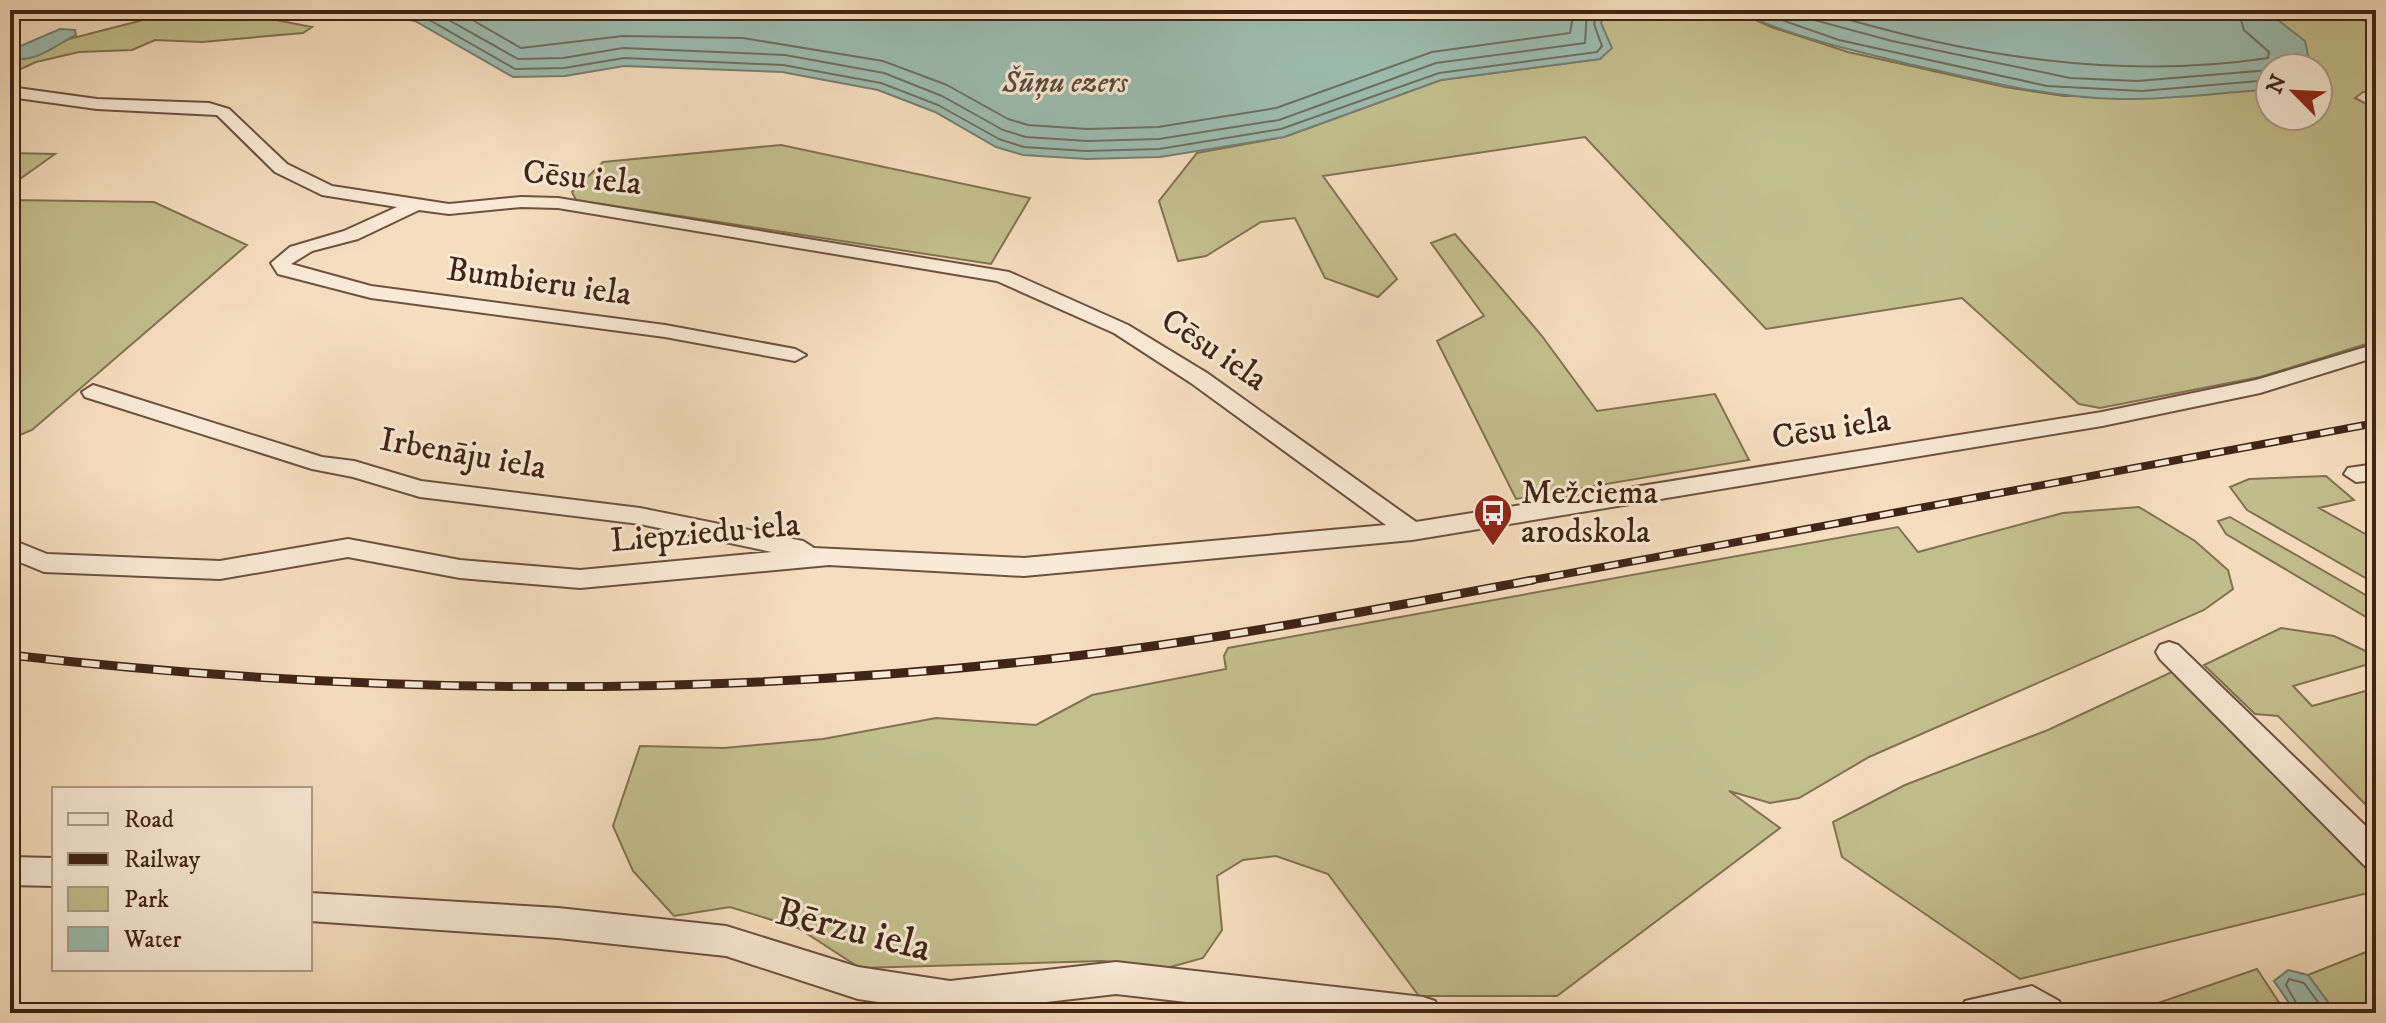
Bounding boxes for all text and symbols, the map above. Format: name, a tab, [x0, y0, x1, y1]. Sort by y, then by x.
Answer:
north arrow	[2254, 52, 2334, 132]
water label: Šūņu ezers	[1001, 64, 1129, 102]
text: N	[2261, 71, 2293, 98]
street label: Cēsu iela	[521, 151, 644, 205]
street label: Bumbieru iela	[444, 248, 635, 316]
street label: Cēsu iela	[1153, 299, 1276, 401]
street label: Cēsu iela	[1769, 399, 1894, 459]
street label: Irbenāju iela	[376, 419, 550, 489]
place label: Mežciema arodskola	[1521, 472, 1658, 553]
bus stop icon: Mežciema arodskola	[1472, 492, 1514, 547]
street label: Liepziedu iela	[608, 504, 802, 562]
legend	[52, 787, 312, 971]
text: Road	[124, 805, 174, 835]
text: Railway	[124, 845, 201, 875]
text: Park	[124, 885, 169, 915]
street label: Bērzu iela	[770, 888, 936, 974]
text: Water	[123, 925, 181, 955]

